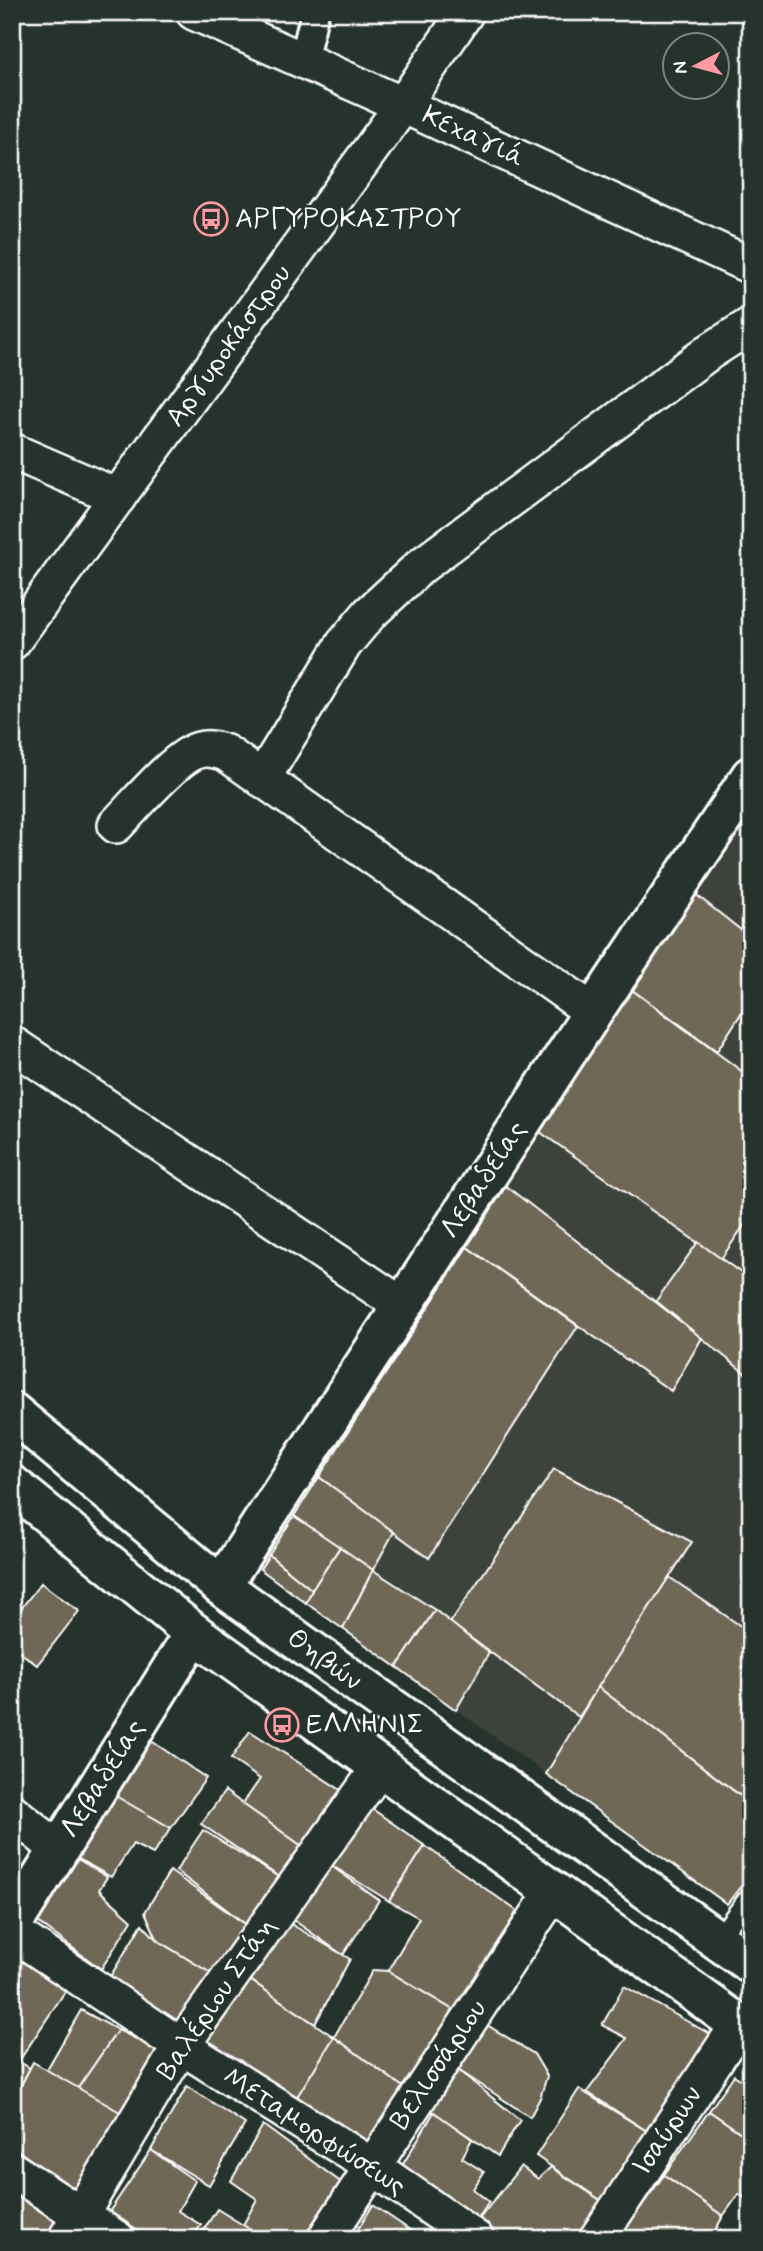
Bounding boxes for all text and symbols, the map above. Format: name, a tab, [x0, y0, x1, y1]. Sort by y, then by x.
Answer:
north arrow	[662, 32, 732, 102]
text: N	[667, 60, 694, 75]
street label: Κεχαγιά	[416, 97, 530, 177]
bus stop icon: ΑΡΓΥΡΟΚΑΣΤΡΟΥ	[192, 200, 230, 238]
place label: ΑΡΓΥΡΟΚΑΣΤΡΟΥ	[235, 201, 462, 238]
street label: Αργυροκάστρου	[157, 257, 301, 435]
street label: Λεβαδείας	[432, 1114, 536, 1246]
street label: Θηβών	[279, 1620, 369, 1700]
bus stop icon: ΕΛΛΗΝΙΣ	[263, 1706, 301, 1744]
place label: ΕΛΛΗΝΙΣ	[306, 1707, 424, 1744]
street label: Λεβαδείας	[52, 1713, 154, 1845]
street label: Βαλέριου Στάη	[149, 1910, 285, 2088]
street label: Βελισσάριου	[382, 1993, 496, 2137]
street label: Μεταμορφώσεως	[215, 2059, 413, 2205]
street label: Ισαύρων	[625, 2079, 711, 2183]

